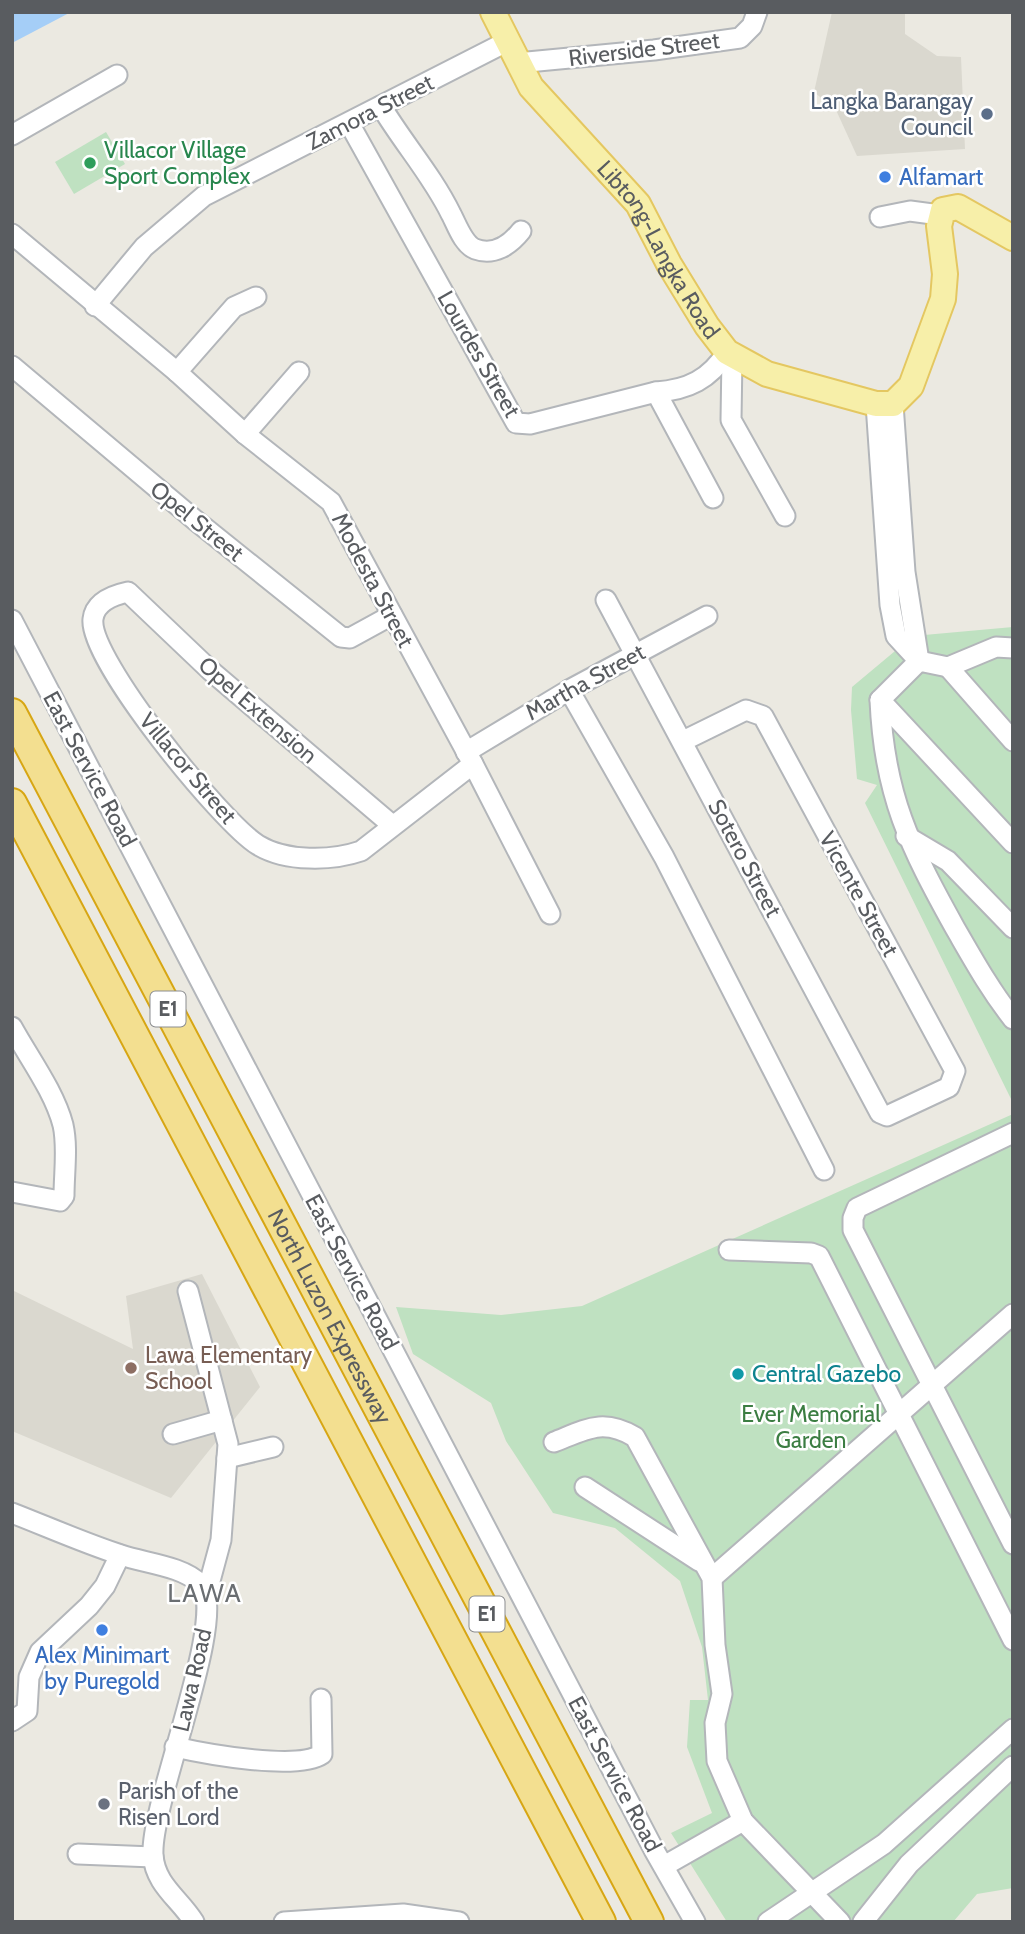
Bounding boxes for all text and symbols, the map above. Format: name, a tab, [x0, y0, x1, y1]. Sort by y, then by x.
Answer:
street label: Riverside Street	[567, 26, 721, 72]
street label: Zamora Street	[302, 68, 438, 156]
place label: Langka Barangay Council	[810, 87, 974, 141]
marker: Langka Barangay Council	[979, 106, 995, 122]
place label: Villacor Village Sport Complex	[104, 136, 250, 190]
marker: Villacor Village Sport Complex	[82, 155, 98, 171]
street label: Libtong-Langka Road	[591, 155, 726, 344]
place label: Alfamart	[899, 163, 983, 191]
marker: Alfamart	[877, 169, 893, 185]
street label: Lourdes Street	[432, 286, 527, 422]
street label: Opel Street	[145, 475, 249, 567]
street label: Modesta Street	[326, 508, 420, 652]
street label: Martha Street	[520, 638, 650, 726]
street label: Opel Extension	[193, 651, 323, 769]
street label: East Service Road	[37, 686, 143, 852]
street label: Villacor Street	[133, 707, 243, 829]
street label: Sotero Street	[702, 794, 788, 922]
street label: Vicente Street	[813, 827, 905, 962]
road number: E1	[150, 992, 186, 1026]
street label: East Service Road	[299, 1189, 405, 1355]
street label: North Luzon Expressway	[262, 1204, 398, 1429]
place label: Lawa Elementary School	[145, 1341, 313, 1395]
marker: Lawa Elementary School	[123, 1360, 139, 1376]
place label: Central Gazebo	[752, 1360, 901, 1388]
marker: Central Gazebo	[730, 1366, 746, 1382]
park label: Ever Memorial Garden	[741, 1400, 881, 1454]
district label: LAWA	[167, 1577, 243, 1609]
road number: E1	[470, 1596, 504, 1632]
marker: Alex Minimart by Puregold	[94, 1622, 110, 1638]
street label: Lawa Road	[167, 1626, 217, 1734]
place label: Alex Minimart by Puregold	[35, 1641, 169, 1695]
street label: East Service Road	[562, 1691, 668, 1857]
place label: Parish of the Risen Lord	[118, 1777, 239, 1831]
marker: Parish of the Risen Lord	[96, 1796, 112, 1812]

